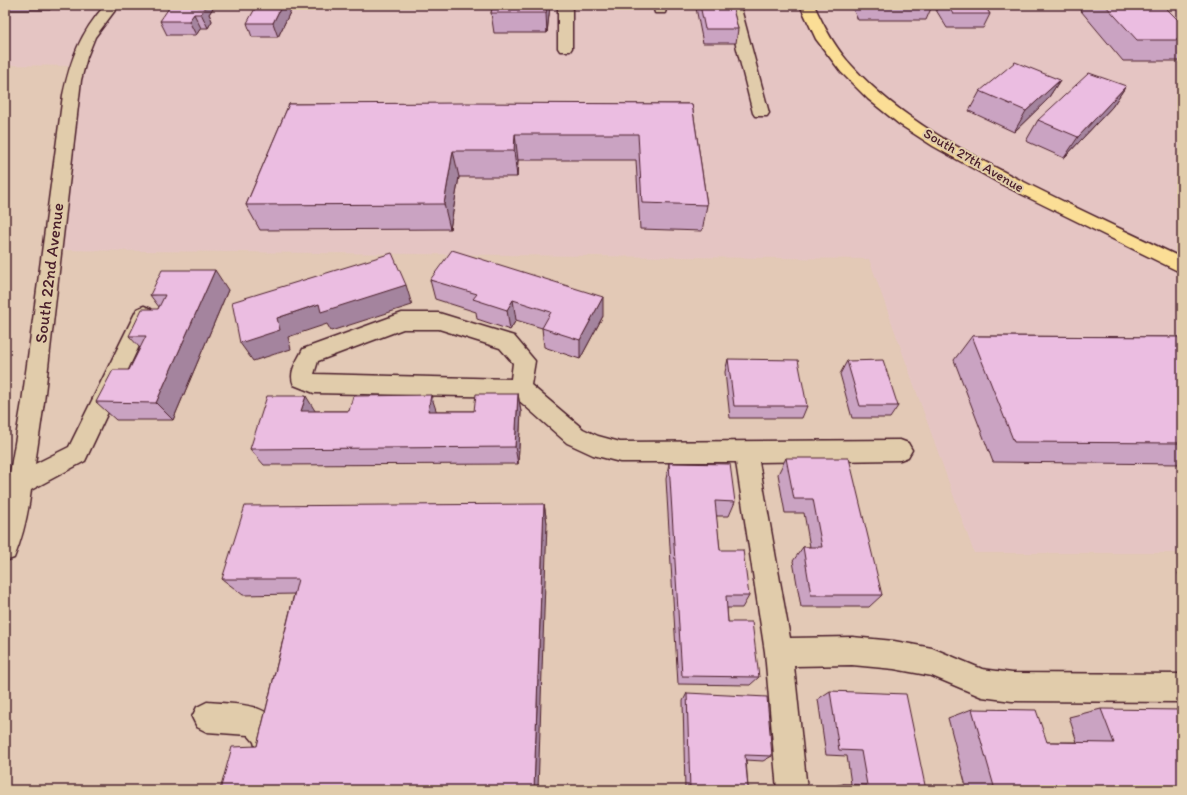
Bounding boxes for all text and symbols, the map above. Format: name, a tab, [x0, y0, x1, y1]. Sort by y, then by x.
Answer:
street label: South 27th Avenue	[921, 125, 1027, 196]
street label: South 22nd Avenue	[30, 202, 68, 344]

